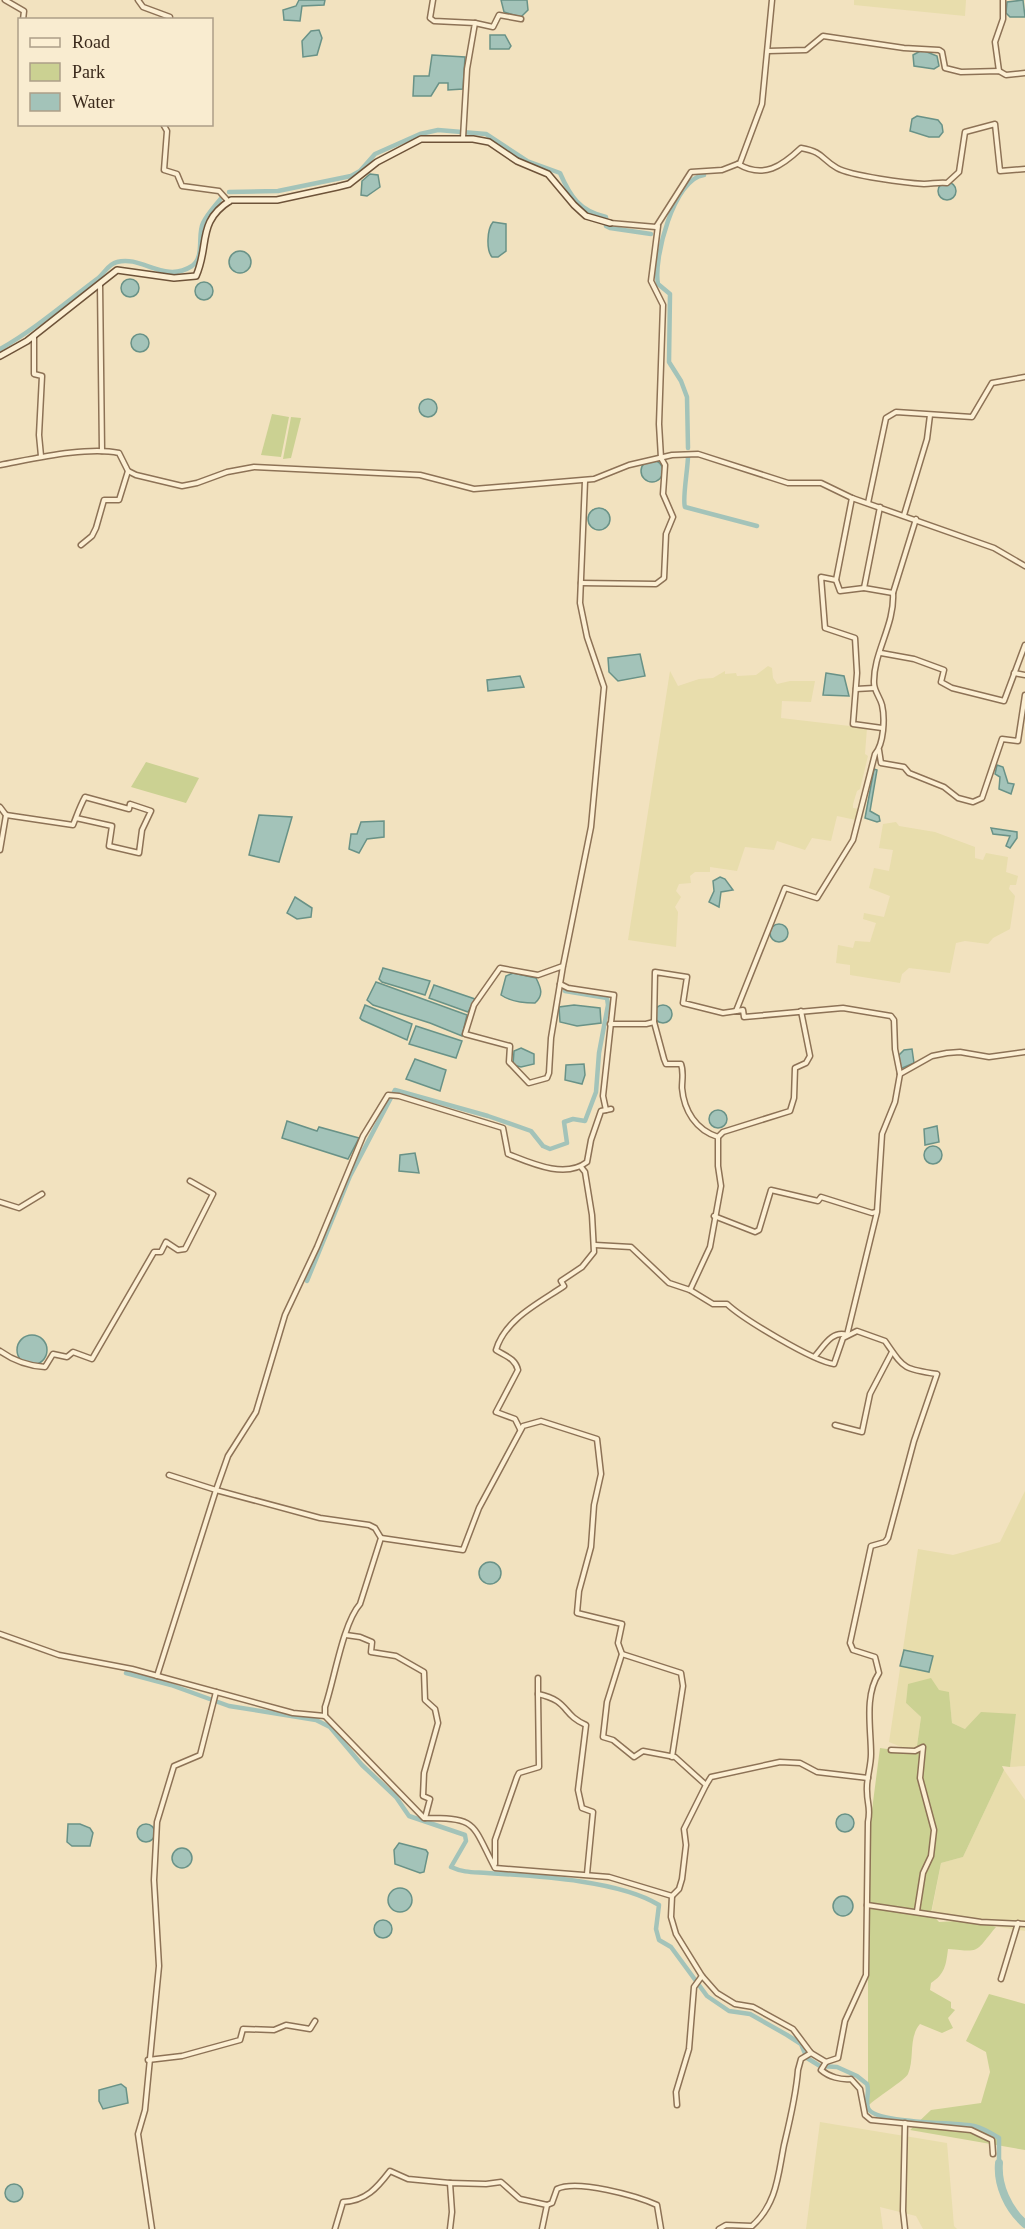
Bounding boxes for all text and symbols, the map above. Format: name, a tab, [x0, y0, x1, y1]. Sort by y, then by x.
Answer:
legend	[18, 18, 213, 126]
text: Road	[72, 32, 110, 52]
text: Park	[72, 62, 105, 82]
text: Water	[72, 92, 115, 112]

